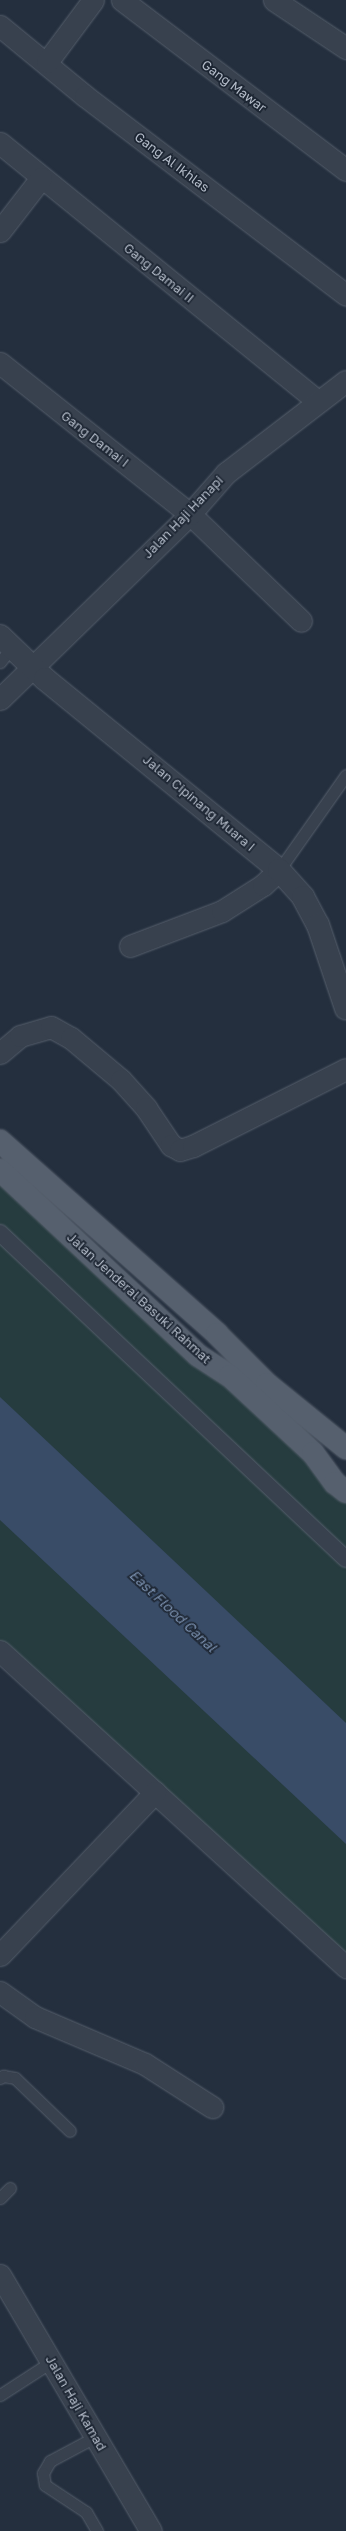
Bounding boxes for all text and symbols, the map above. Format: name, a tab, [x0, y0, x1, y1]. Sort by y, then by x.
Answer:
street label: Gang Mawar	[199, 57, 269, 115]
street label: Gang Al Ikhlas	[132, 129, 212, 195]
street label: Gang Damai II	[121, 240, 197, 306]
street label: Gang Damai I	[58, 408, 132, 470]
street label: Jalan Haji Hanapi	[140, 472, 226, 562]
street label: Jalan Cipinang Muara I	[140, 751, 258, 855]
street label: Jalan Jenderal Basuki Rahmat	[64, 1229, 214, 1367]
water label: East Flood Canal	[126, 1566, 220, 1656]
street label: Jalan Haji Kamad	[42, 2352, 110, 2454]

